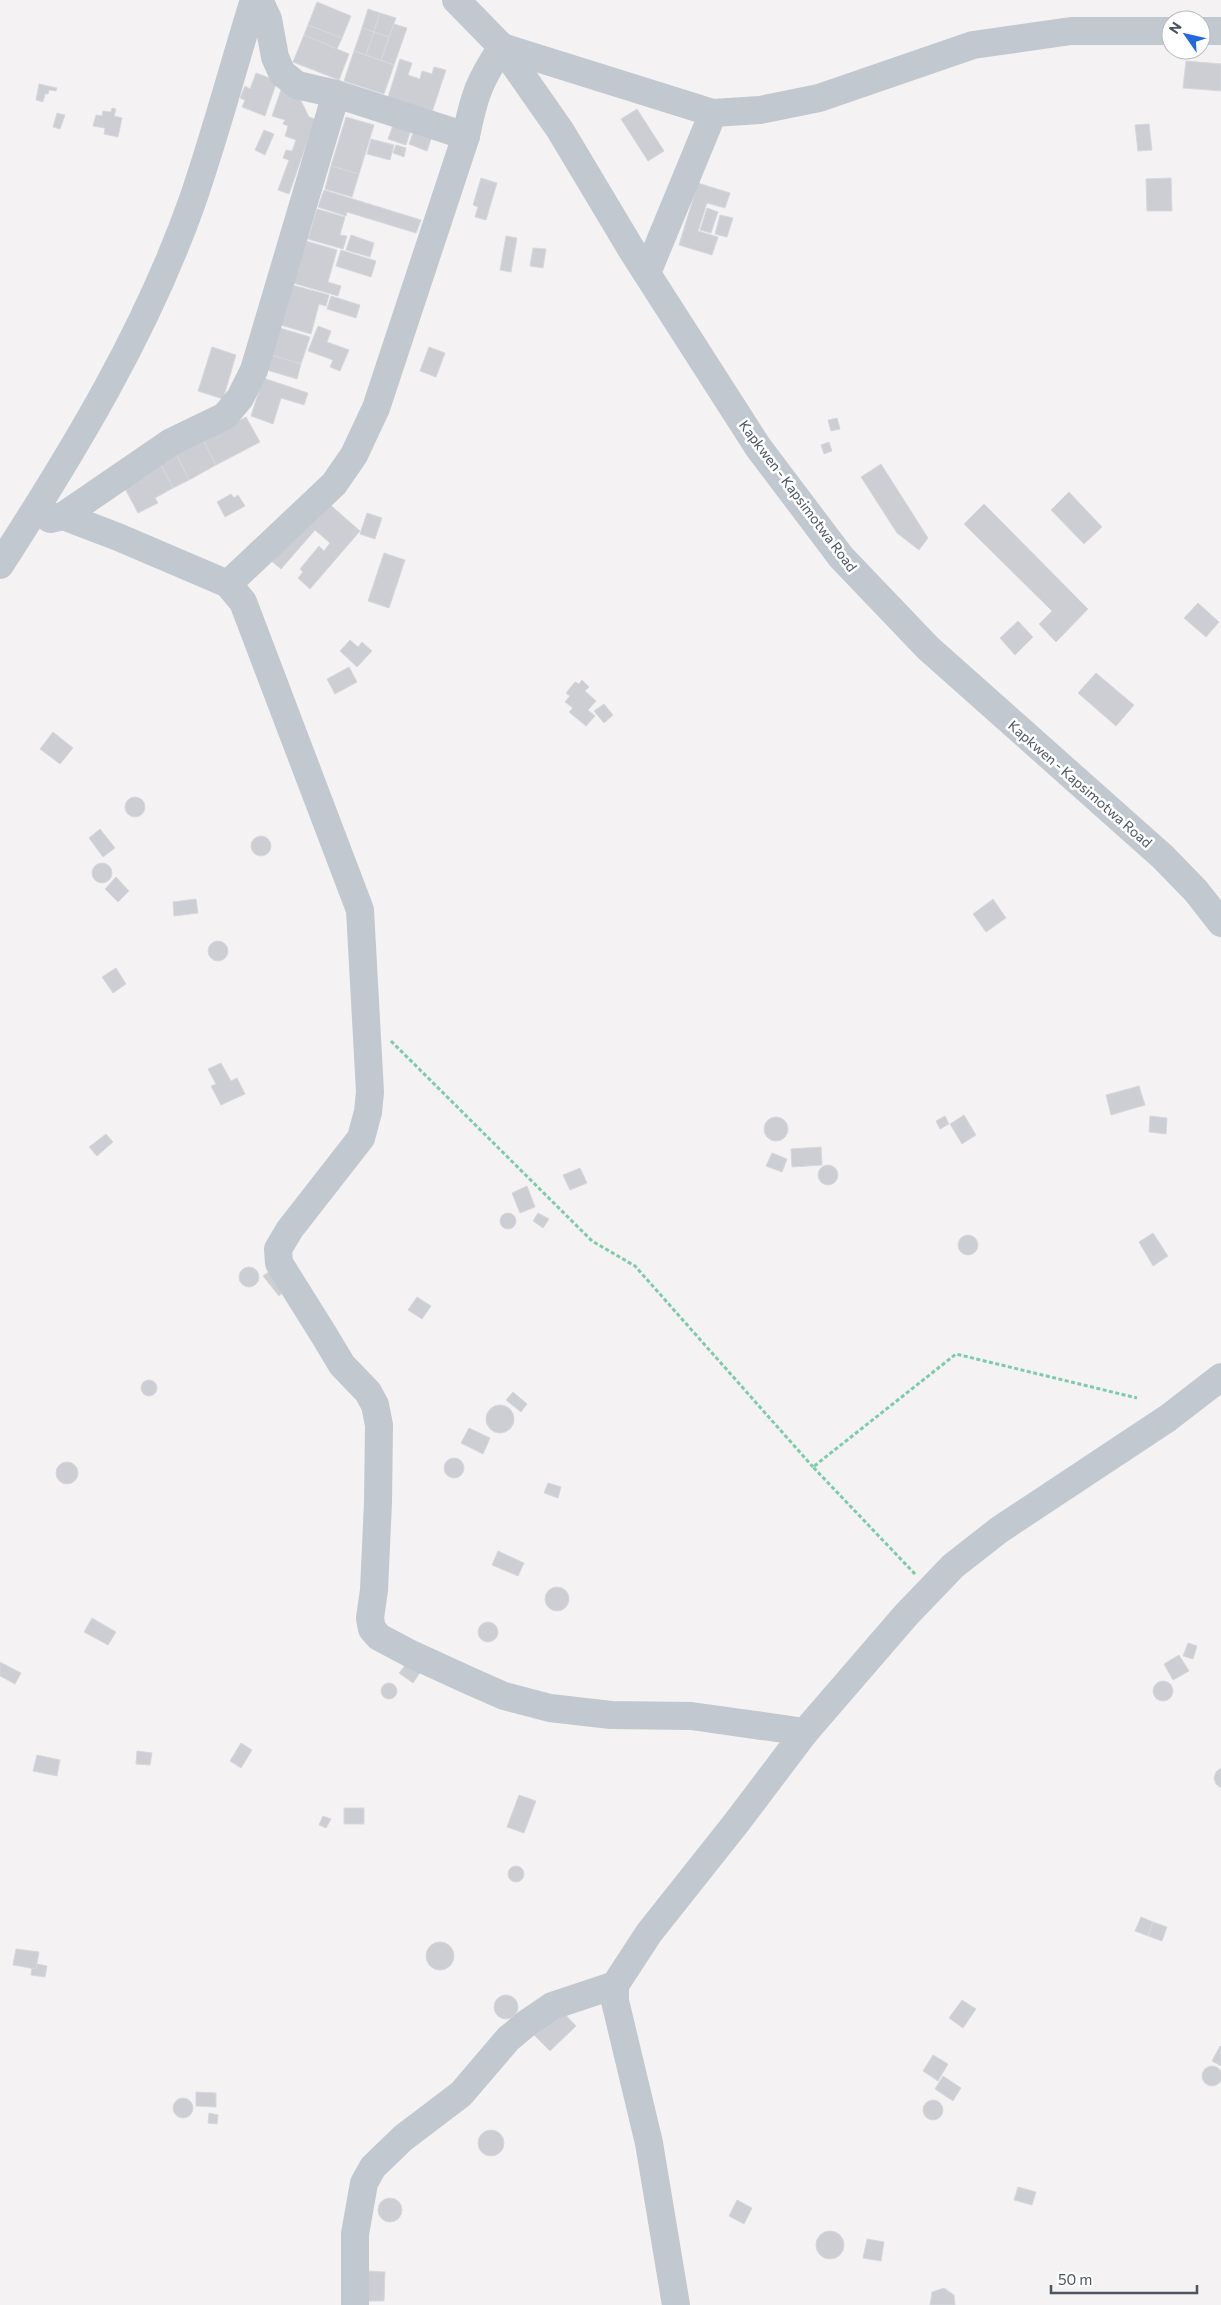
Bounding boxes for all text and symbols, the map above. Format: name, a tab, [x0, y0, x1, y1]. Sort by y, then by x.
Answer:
north arrow	[1161, 10, 1211, 60]
text: N	[1165, 18, 1185, 37]
street label: Kapkwen - Kapsimotwa Road	[736, 417, 861, 575]
street label: Kapkwen - Kapsimotwa Road	[1005, 717, 1156, 851]
scale bar	[1051, 2262, 1197, 2294]
text: 50 m	[1058, 2270, 1092, 2288]

